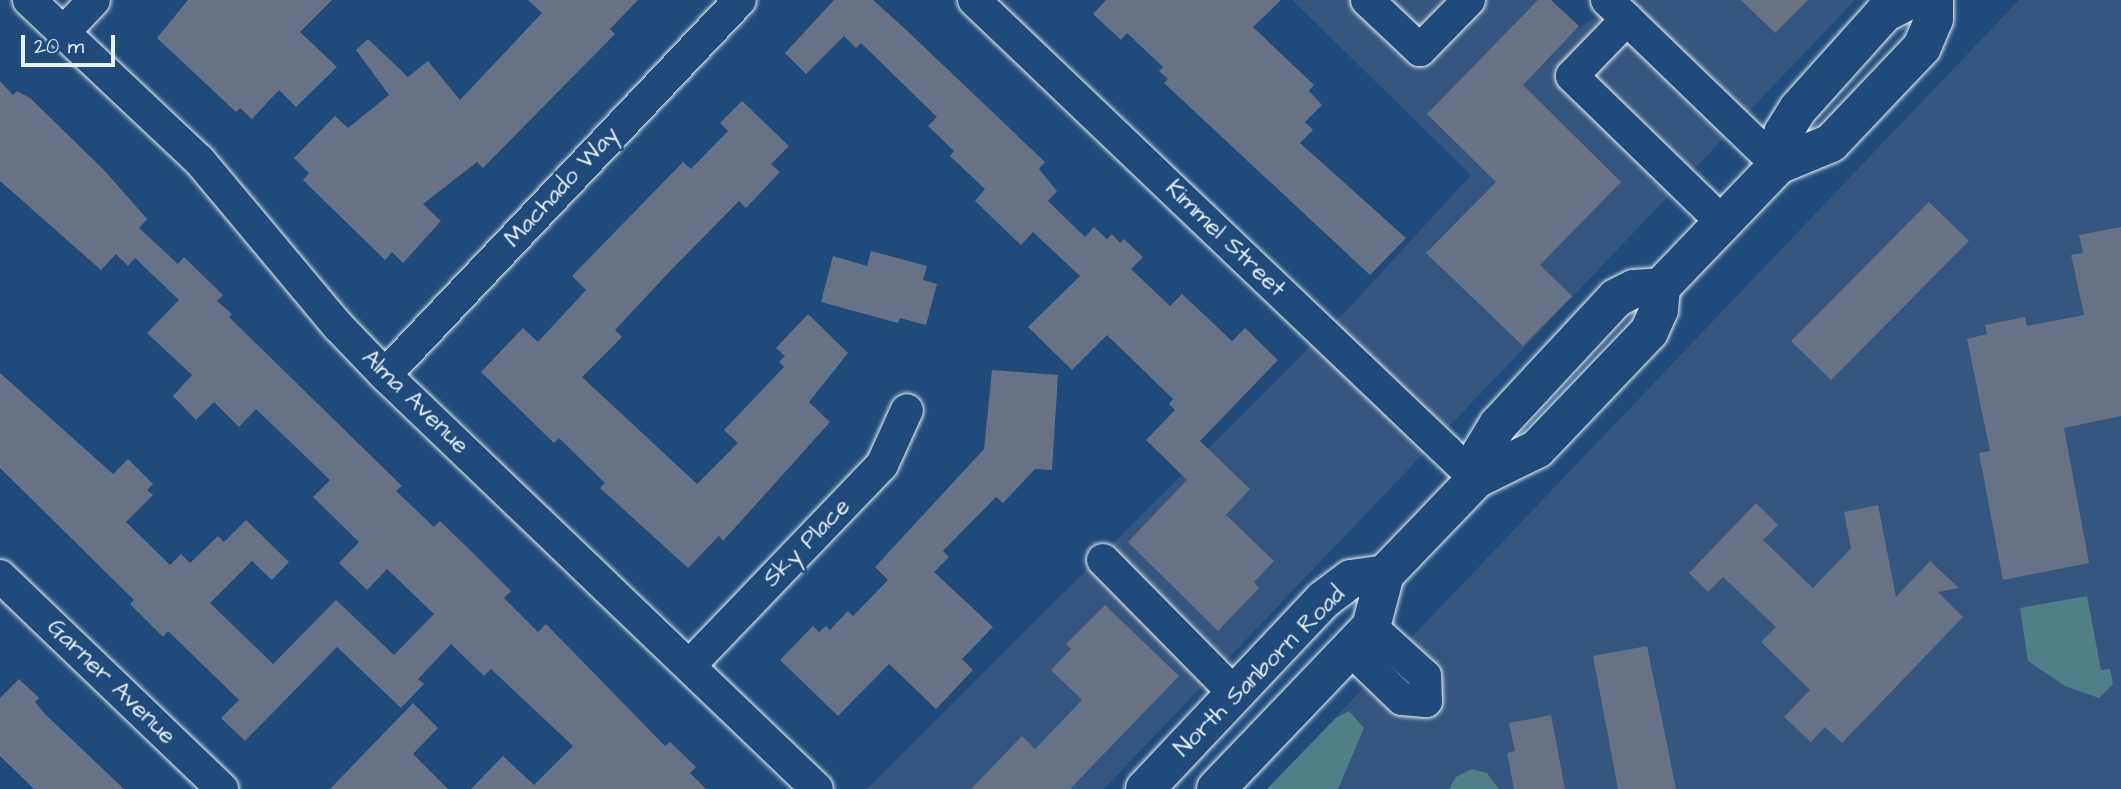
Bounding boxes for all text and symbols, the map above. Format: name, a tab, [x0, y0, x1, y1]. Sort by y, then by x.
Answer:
scale bar	[24, 21, 119, 65]
text: 20 m	[34, 32, 84, 61]
street label: Machado Way	[499, 121, 625, 253]
street label: Kimmel Street	[1159, 174, 1291, 304]
street label: Alma Avenue	[355, 344, 475, 460]
street label: Sky Place	[758, 493, 856, 593]
street label: North Sanborn Road	[1169, 581, 1351, 763]
street label: Garner Avenue	[41, 613, 181, 751]

